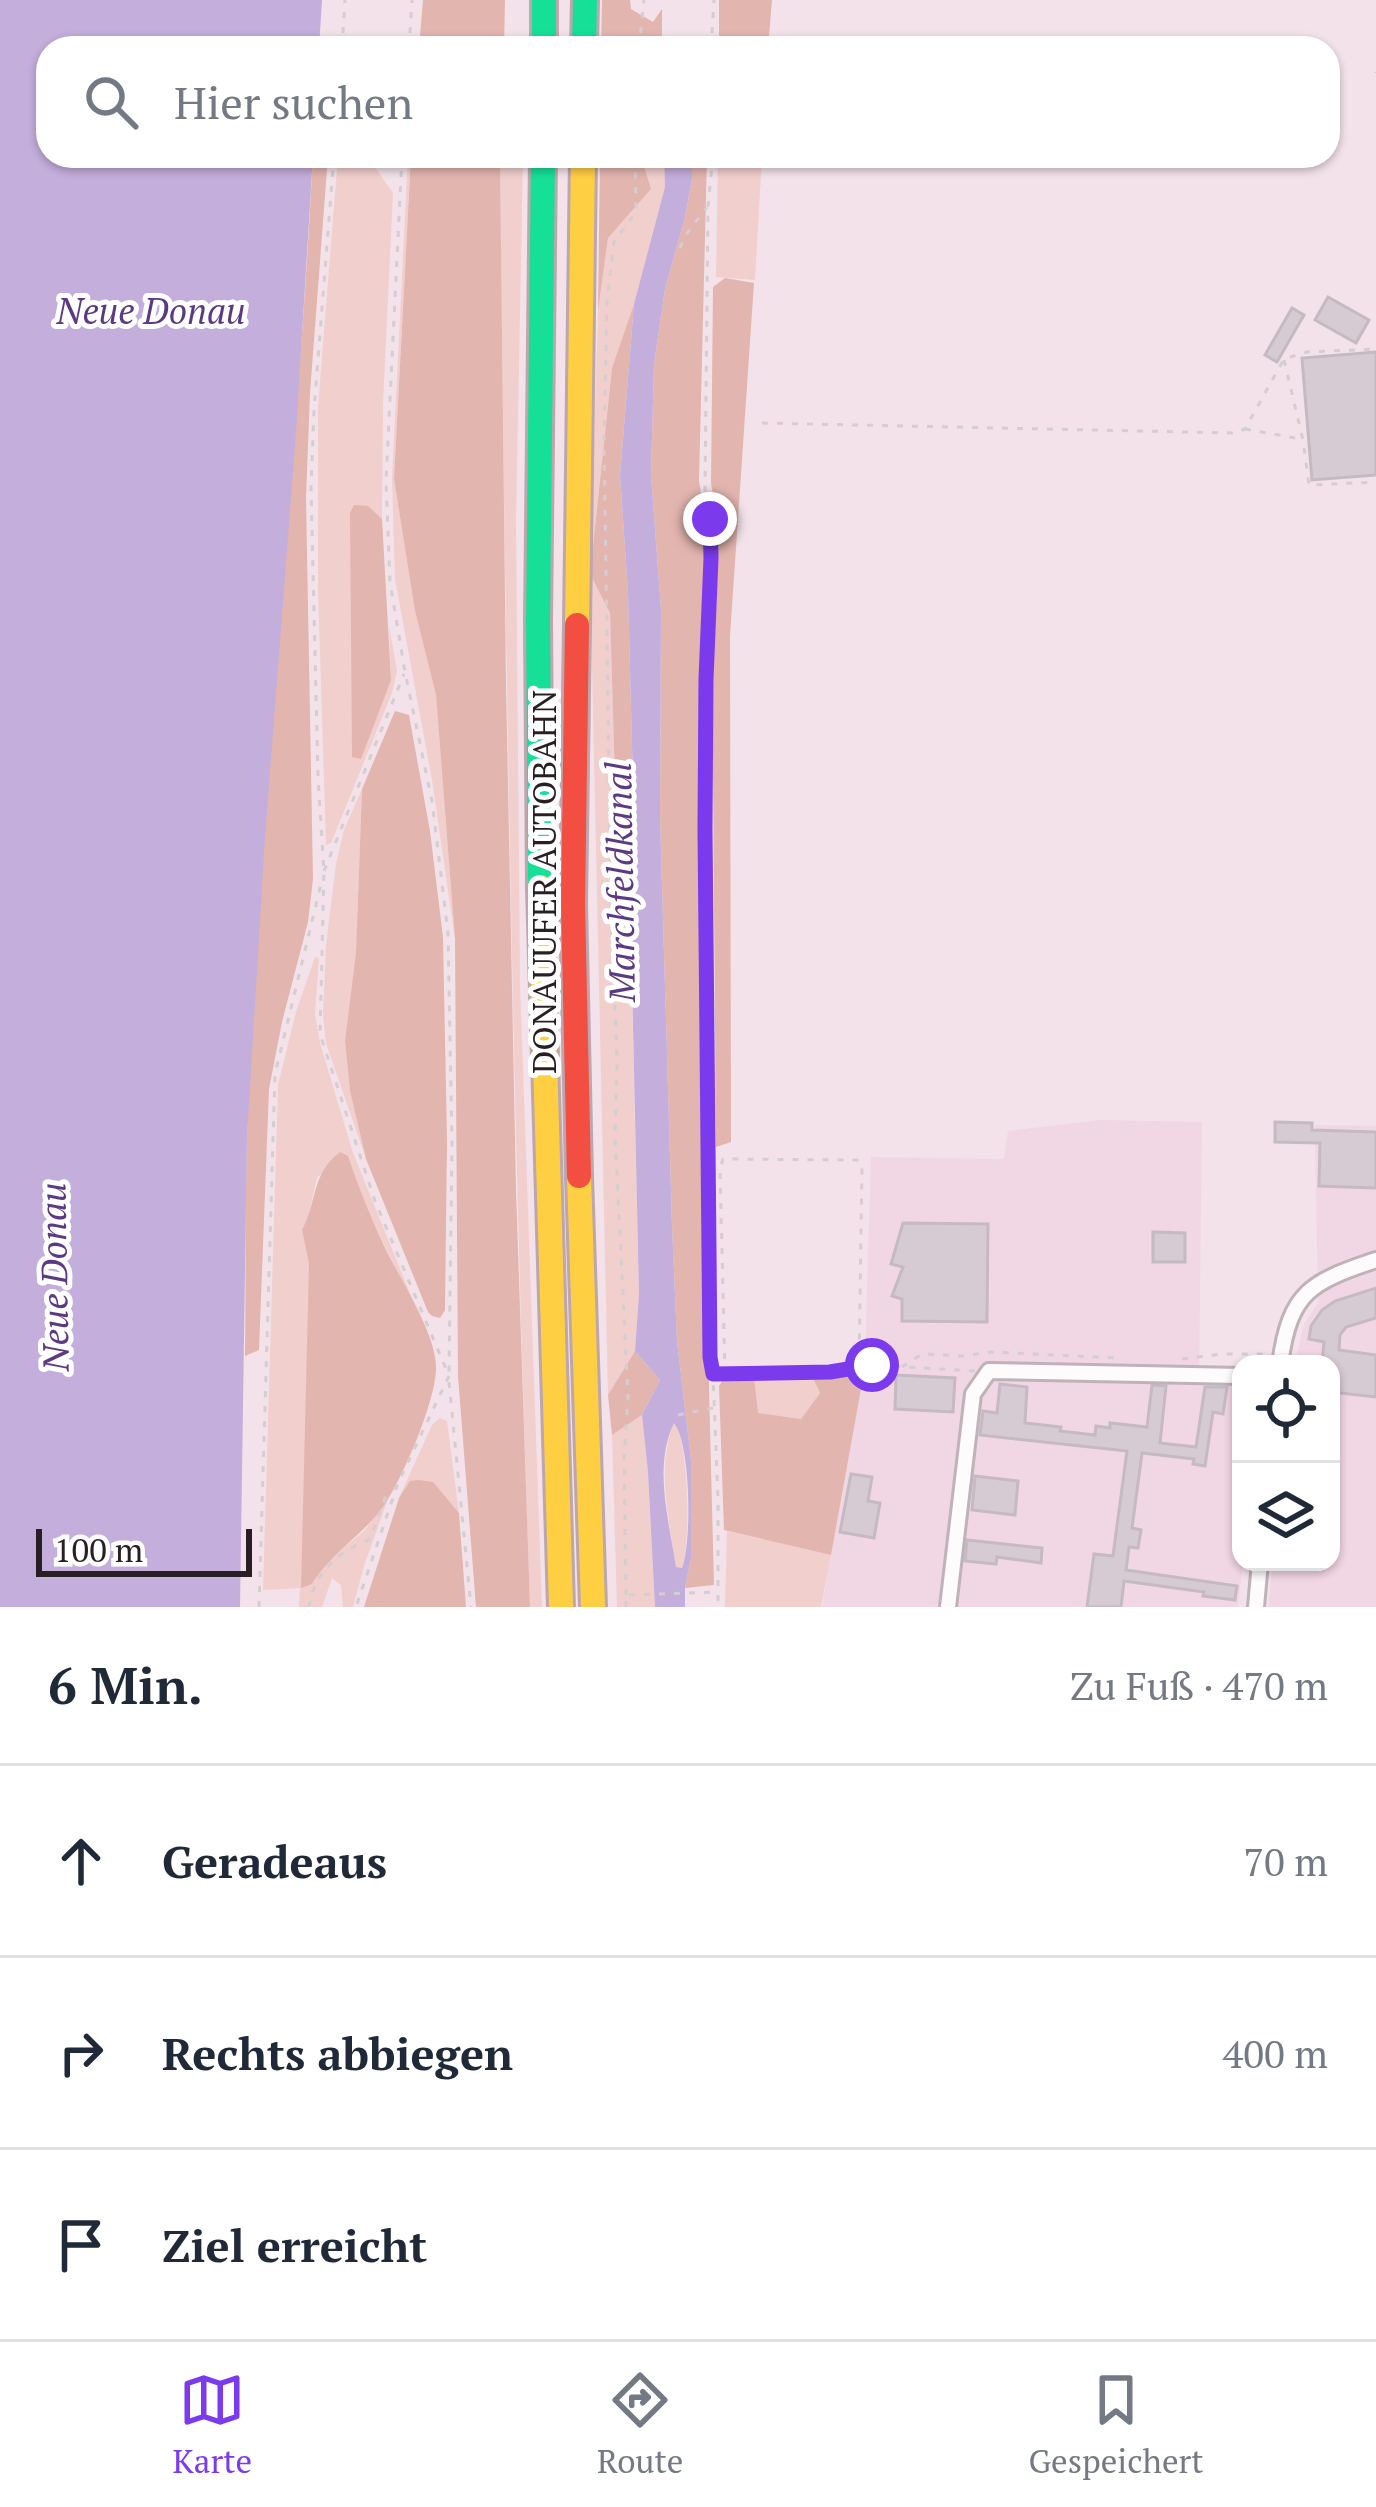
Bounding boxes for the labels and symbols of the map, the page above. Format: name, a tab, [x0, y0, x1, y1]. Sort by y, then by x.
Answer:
water label: Neue Donau	[55, 287, 246, 334]
route end	[683, 492, 737, 546]
street label: DONAUUFER AUTOBAHN	[522, 690, 565, 1074]
water label: Marchfeldkanal	[594, 761, 645, 1004]
water label: Neue Donau	[28, 1182, 79, 1373]
route start	[845, 1338, 899, 1392]
scale bar	[36, 1523, 252, 1576]

